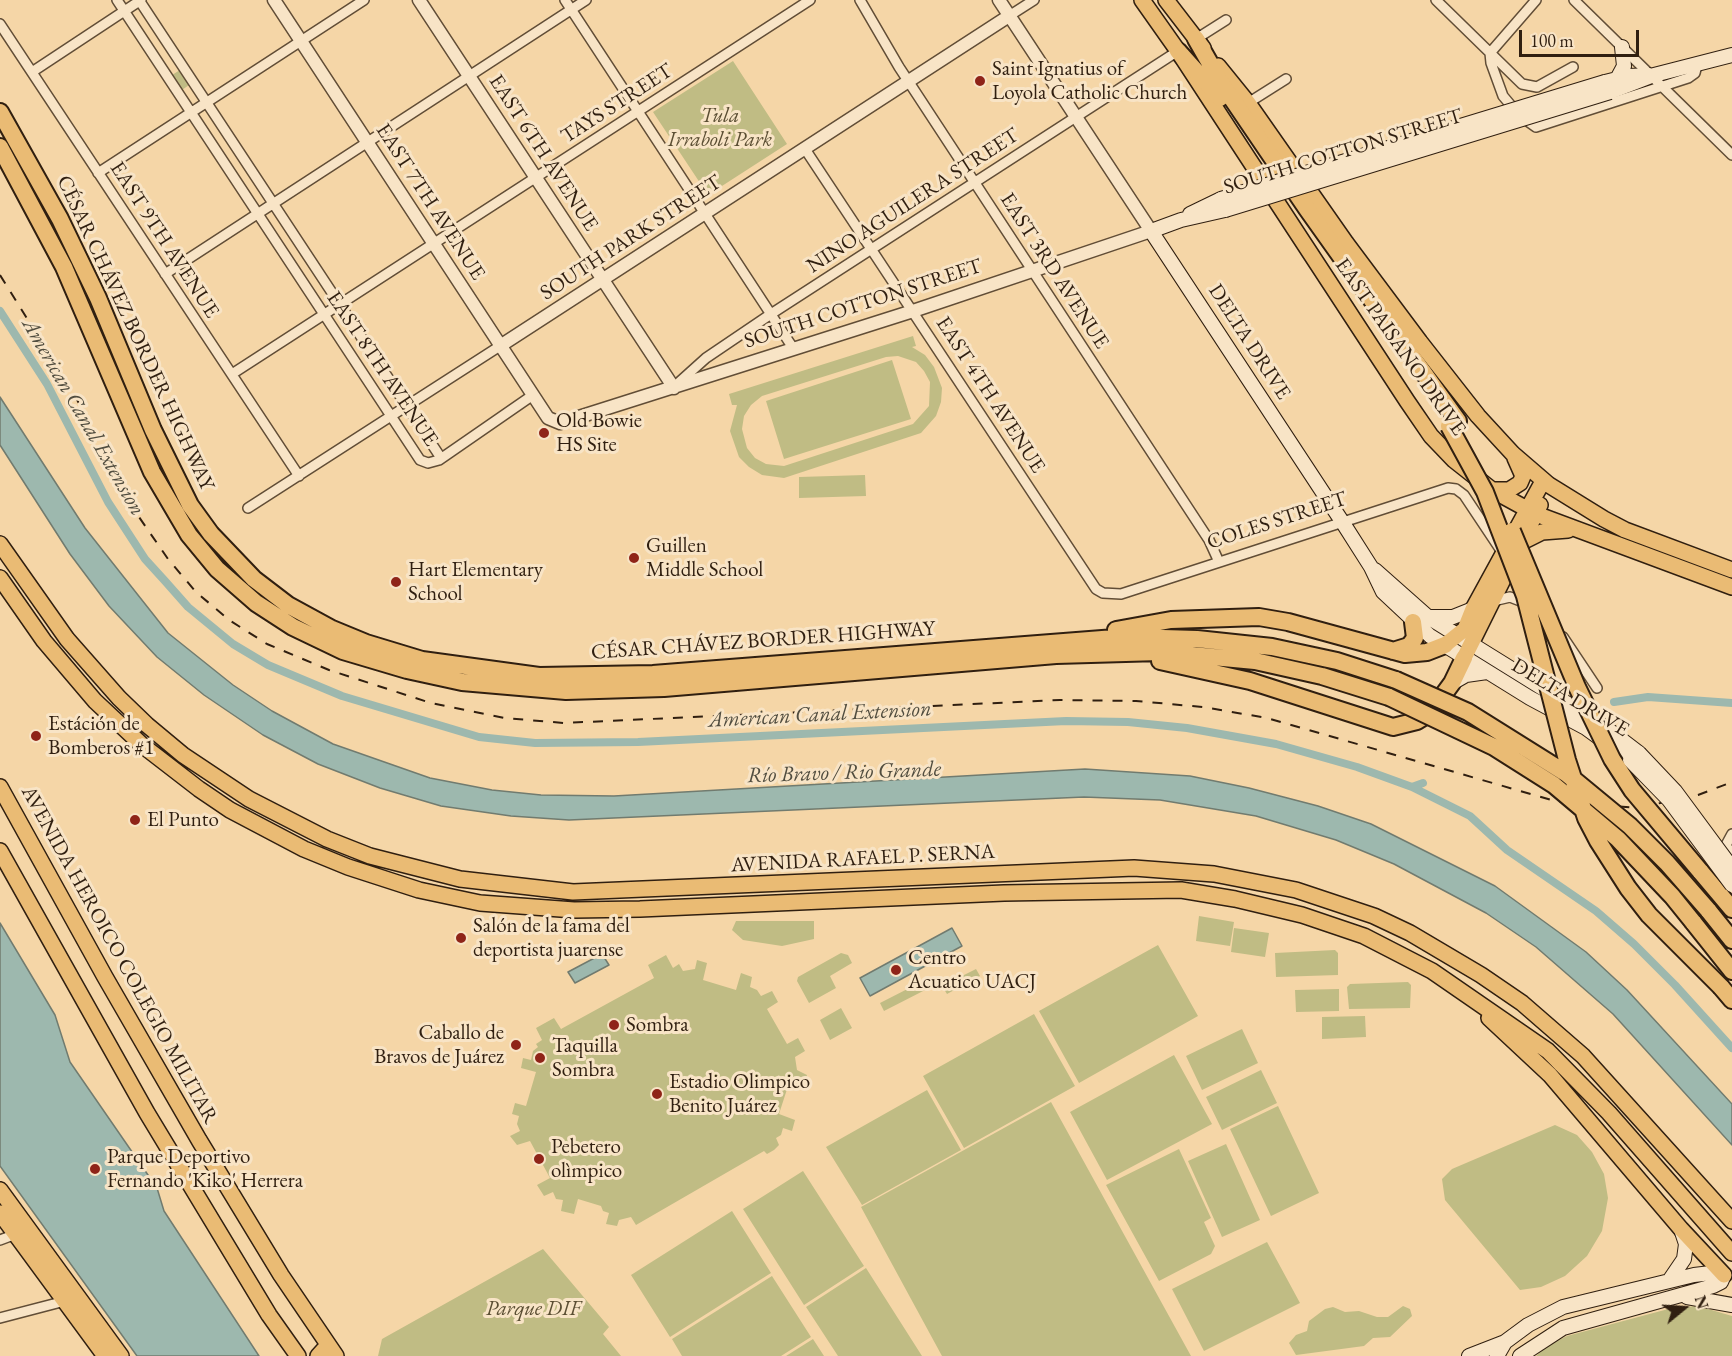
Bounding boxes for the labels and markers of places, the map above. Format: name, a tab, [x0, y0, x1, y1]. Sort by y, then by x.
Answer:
place label: Saint Ignatius of Loyola Catholic Church	[992, 56, 1187, 106]
marker: Saint Ignatius of Loyola Catholic Church	[973, 74, 987, 88]
place label: Old Bowie HS Site	[556, 408, 642, 458]
marker: Old Bowie HS Site	[537, 426, 551, 440]
place label: Guillen Middle School	[646, 533, 763, 583]
marker: Guillen Middle School	[627, 551, 641, 565]
place label: Hart Elementary School	[408, 557, 543, 607]
marker: Hart Elementary School	[389, 575, 403, 589]
place label: Estáción de Bomberos #1	[48, 711, 154, 761]
marker: Estáción de Bomberos #1	[29, 729, 43, 743]
place label: El Punto	[147, 807, 219, 833]
marker: El Punto	[128, 813, 142, 827]
place label: Salón de la fama del deportista juarense	[473, 913, 630, 963]
marker: Salón de la fama del deportista juarense	[454, 931, 468, 945]
place label: Centro Acuatico UACJ	[908, 945, 1036, 995]
marker: Centro Acuatico UACJ	[889, 963, 903, 977]
place label: Sombra	[626, 1012, 689, 1038]
marker: Sombra	[607, 1018, 621, 1032]
place label: Caballo de Bravos de Juárez	[374, 1020, 504, 1070]
place label: Taquilla Sombra	[552, 1033, 618, 1083]
marker: Caballo de Bravos de Juárez	[509, 1038, 523, 1052]
marker: Taquilla Sombra	[533, 1051, 547, 1065]
place label: Estadio Olimpico Benito Juárez	[669, 1069, 810, 1119]
marker: Estadio Olimpico Benito Juárez	[650, 1087, 664, 1101]
place label: Pebetero olìmpico	[551, 1134, 622, 1184]
place label: Parque Deportivo Fernando 'Kiko' Herrera	[107, 1144, 303, 1194]
marker: Pebetero olìmpico	[532, 1152, 546, 1166]
marker: Parque Deportivo Fernando 'Kiko' Herrera	[88, 1162, 102, 1176]

